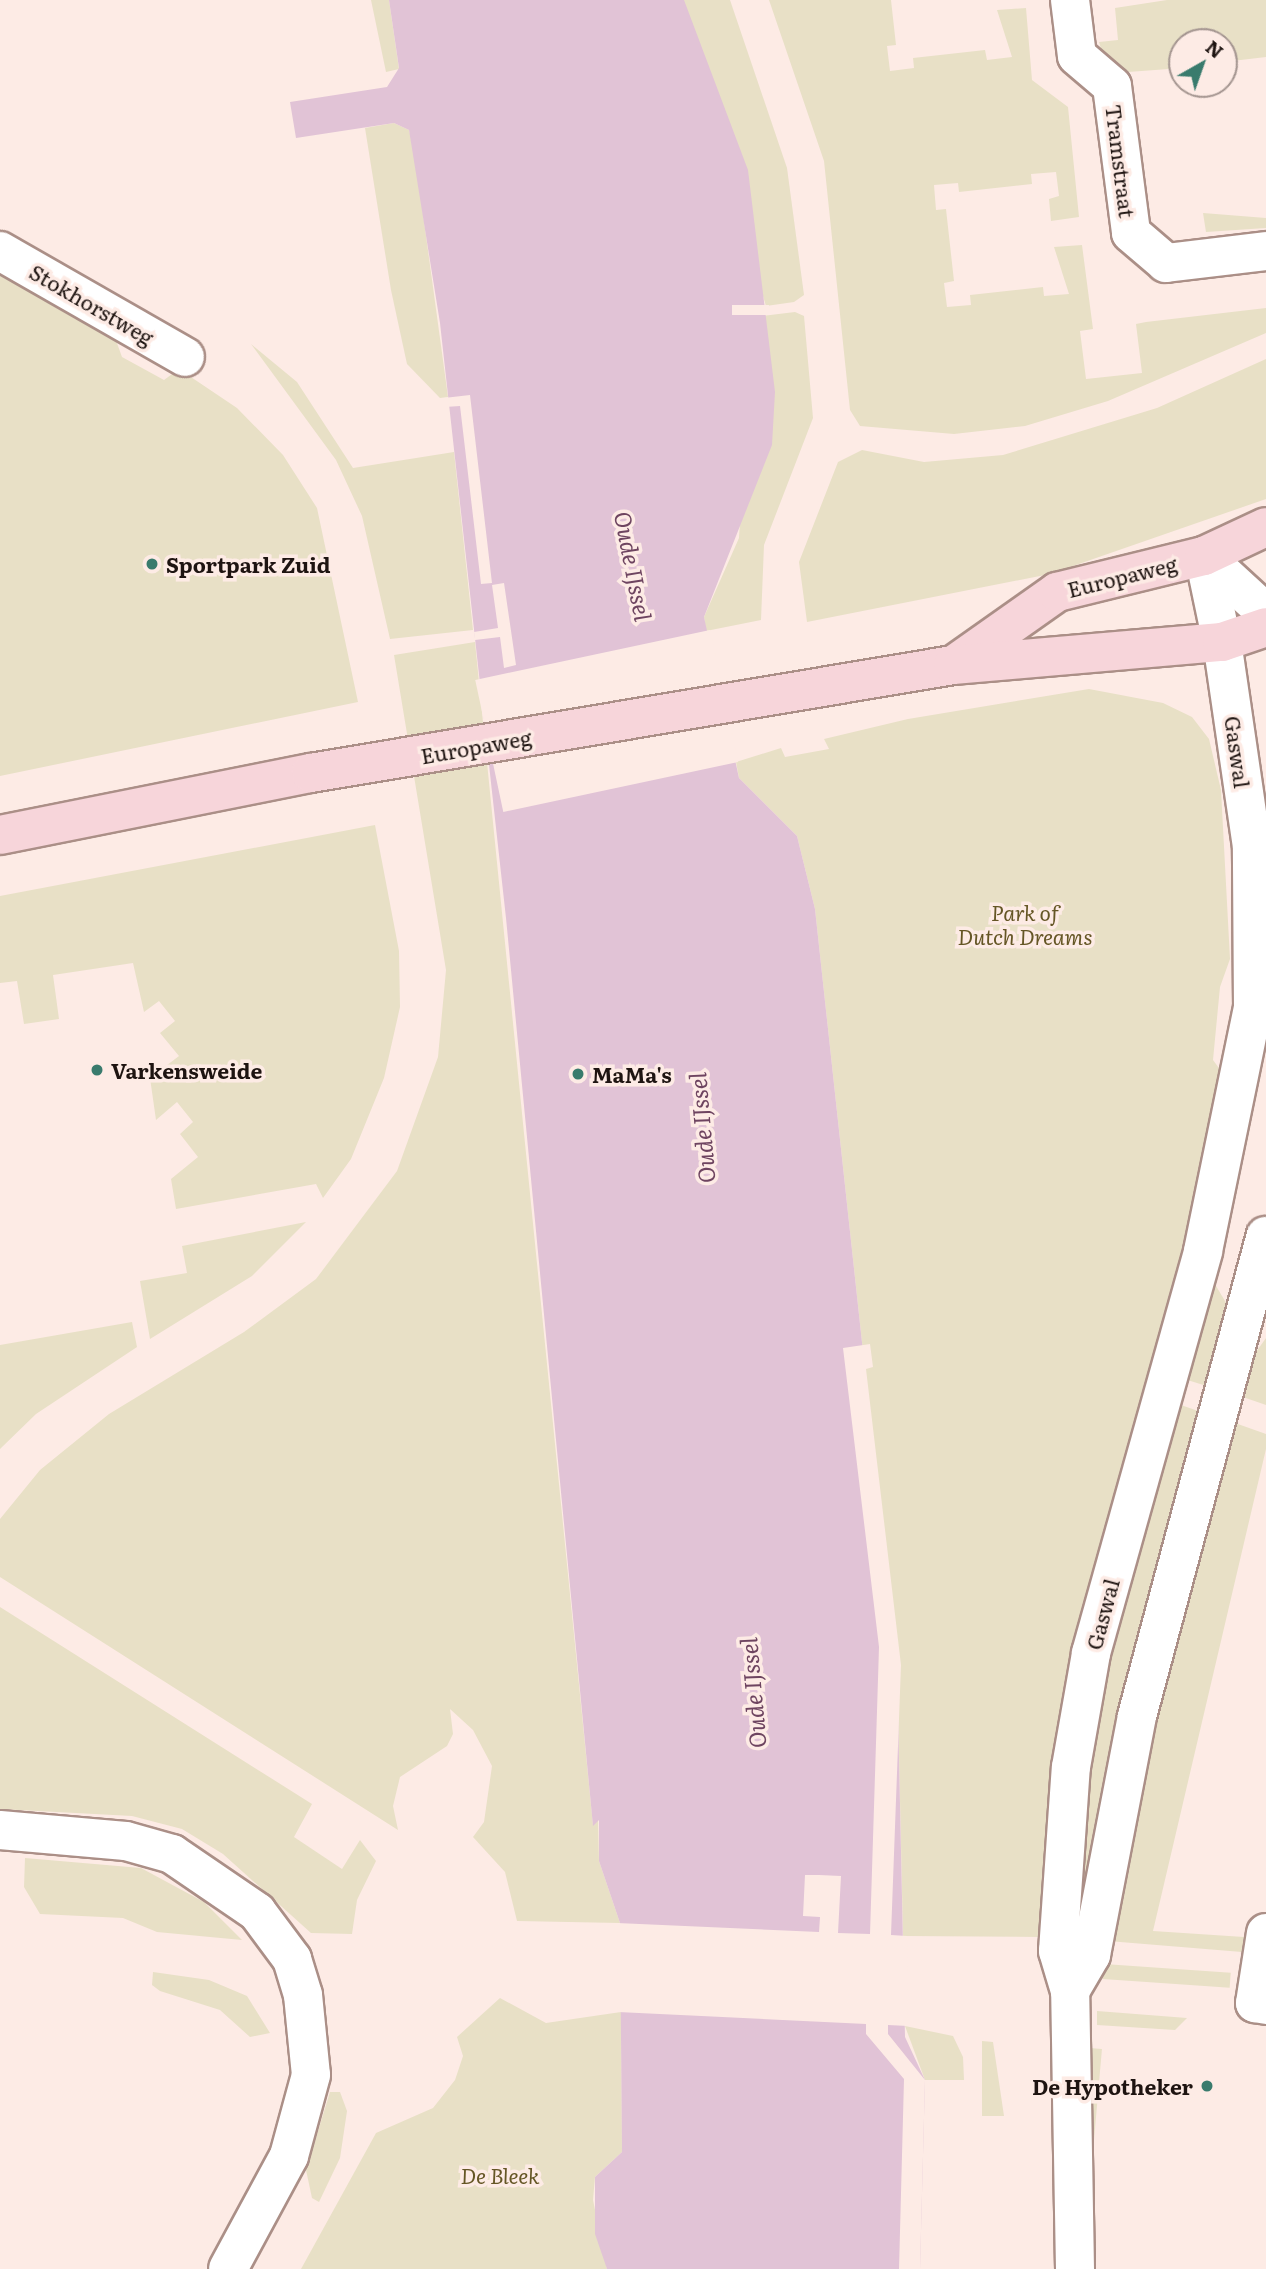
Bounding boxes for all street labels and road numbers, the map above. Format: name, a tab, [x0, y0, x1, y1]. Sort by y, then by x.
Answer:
street label: Tramstraat	[1102, 103, 1140, 219]
street label: Stokhorstweg	[26, 258, 158, 350]
street label: Europaweg	[1065, 550, 1179, 602]
street label: Gaswal	[1220, 714, 1256, 790]
street label: Europaweg	[419, 724, 533, 768]
street label: Gaswal	[1080, 1576, 1124, 1652]

